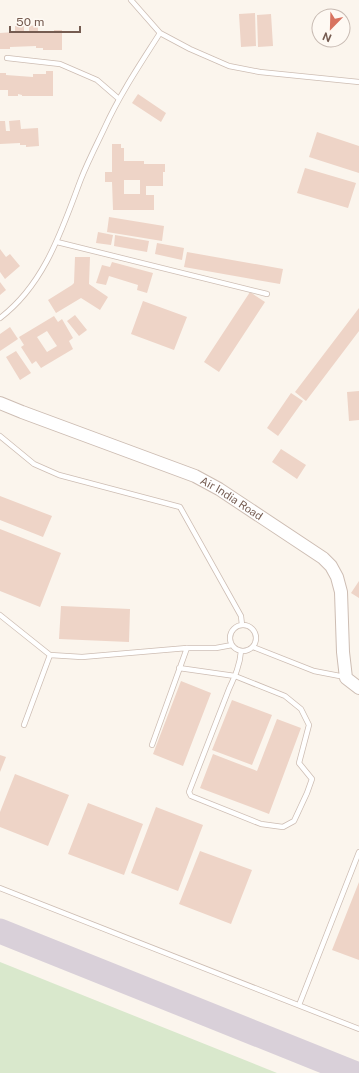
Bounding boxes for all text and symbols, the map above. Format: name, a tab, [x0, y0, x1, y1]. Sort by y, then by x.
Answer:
scale bar	[10, 8, 80, 34]
north arrow	[311, 8, 351, 48]
text: 50 m	[16, 15, 44, 29]
text: N	[321, 30, 333, 44]
street label: Air India Road	[198, 474, 265, 522]

